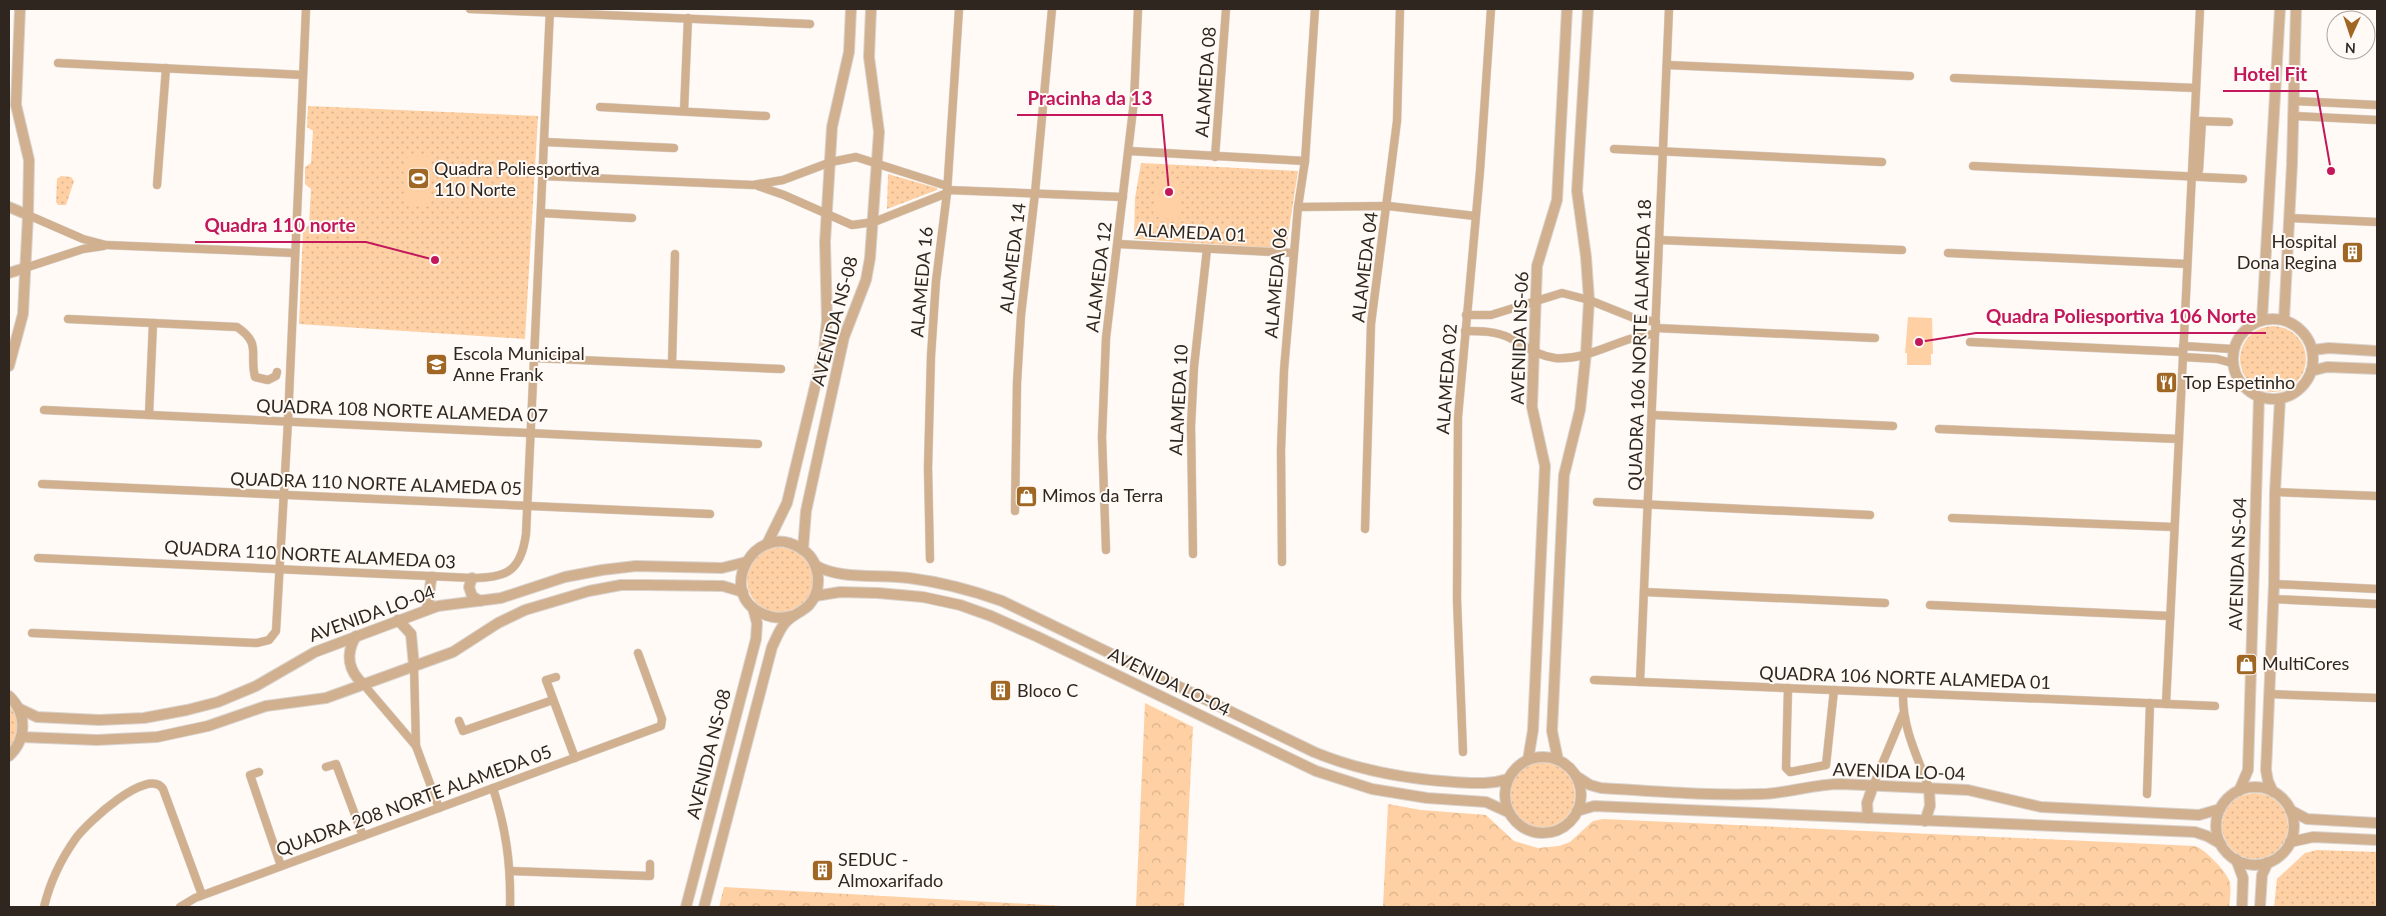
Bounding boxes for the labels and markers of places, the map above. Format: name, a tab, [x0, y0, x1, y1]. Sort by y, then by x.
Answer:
callout: Hotel Fit	[2223, 57, 2317, 91]
callout: Pracinha da 13	[1017, 81, 1162, 115]
place label: Quadra Poliesportiva 110 Norte	[434, 157, 600, 200]
sports icon: Quadra Poliesportiva 110 Norte	[406, 167, 430, 191]
callout: Quadra 110 norte	[195, 208, 366, 242]
place label: Hospital Dona Regina	[2237, 230, 2337, 273]
building icon: Hospital Dona Regina	[2341, 240, 2365, 264]
callout: Quadra Poliesportiva 106 Norte	[1976, 299, 2266, 333]
place label: Escola Municipal Anne Frank	[453, 342, 585, 385]
school or university icon: Escola Municipal Anne Frank	[425, 352, 449, 376]
restaurant icon: Top Espetinho	[2155, 371, 2179, 395]
place label: Top Espetinho	[2183, 371, 2295, 393]
shop icon: Mimos da Terra	[1014, 484, 1038, 508]
place label: Mimos da Terra	[1042, 484, 1163, 506]
shop icon: MultiCores	[2234, 652, 2258, 676]
place label: MultiCores	[2262, 652, 2349, 674]
building icon: Bloco C	[989, 679, 1013, 703]
place label: Bloco C	[1017, 679, 1078, 701]
place label: SEDUC - Almoxarifado	[838, 848, 943, 891]
building icon: SEDUC - Almoxarifado	[810, 858, 834, 882]

